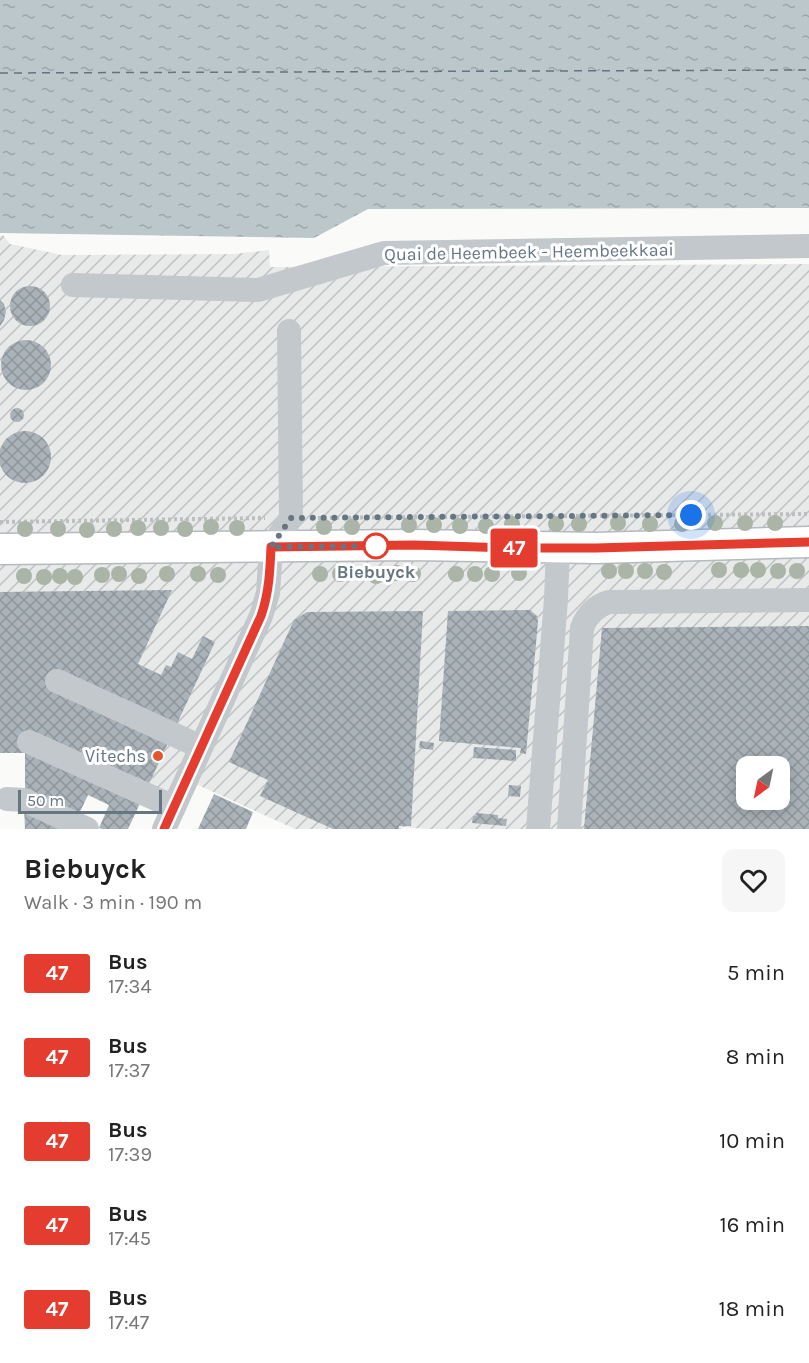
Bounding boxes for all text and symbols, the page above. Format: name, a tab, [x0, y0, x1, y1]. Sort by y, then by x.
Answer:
street label: Quai de Heembeek - Heembeekkaai	[384, 238, 674, 266]
your location	[676, 500, 706, 530]
line badge: 47	[487, 528, 541, 568]
marker: Biebuyck	[363, 533, 389, 559]
text: 47	[503, 536, 525, 560]
place label: Biebuyck	[337, 561, 416, 583]
place label: Vitechs	[85, 745, 146, 767]
marker: Vitechs	[151, 749, 165, 763]
north arrow	[736, 756, 790, 810]
map controls	[736, 756, 790, 810]
scale bar	[18, 787, 162, 814]
text: 50 m	[27, 791, 64, 810]
button: heart	[722, 849, 785, 912]
text: Biebuyck	[24, 852, 146, 885]
text: Walk · 3 min · 190 m	[24, 891, 202, 914]
text: Bus	[108, 949, 148, 975]
text: 5 min	[727, 960, 785, 986]
text: 47	[46, 961, 68, 985]
text: 17:34	[108, 975, 152, 998]
text: Bus	[108, 1033, 148, 1059]
text: 8 min	[726, 1044, 785, 1070]
text: 47	[46, 1045, 68, 1069]
text: 17:37	[108, 1059, 150, 1082]
text: Bus	[108, 1117, 148, 1143]
text: 10 min	[719, 1128, 785, 1154]
text: 47	[46, 1129, 68, 1153]
text: 17:39	[108, 1143, 152, 1166]
text: Bus	[108, 1201, 148, 1227]
text: 16 min	[719, 1212, 785, 1238]
text: 47	[46, 1213, 68, 1237]
text: 17:45	[108, 1227, 151, 1250]
text: Bus	[108, 1285, 148, 1311]
text: 18 min	[719, 1296, 785, 1322]
text: 47	[46, 1297, 68, 1321]
text: 17:47	[108, 1311, 149, 1334]

